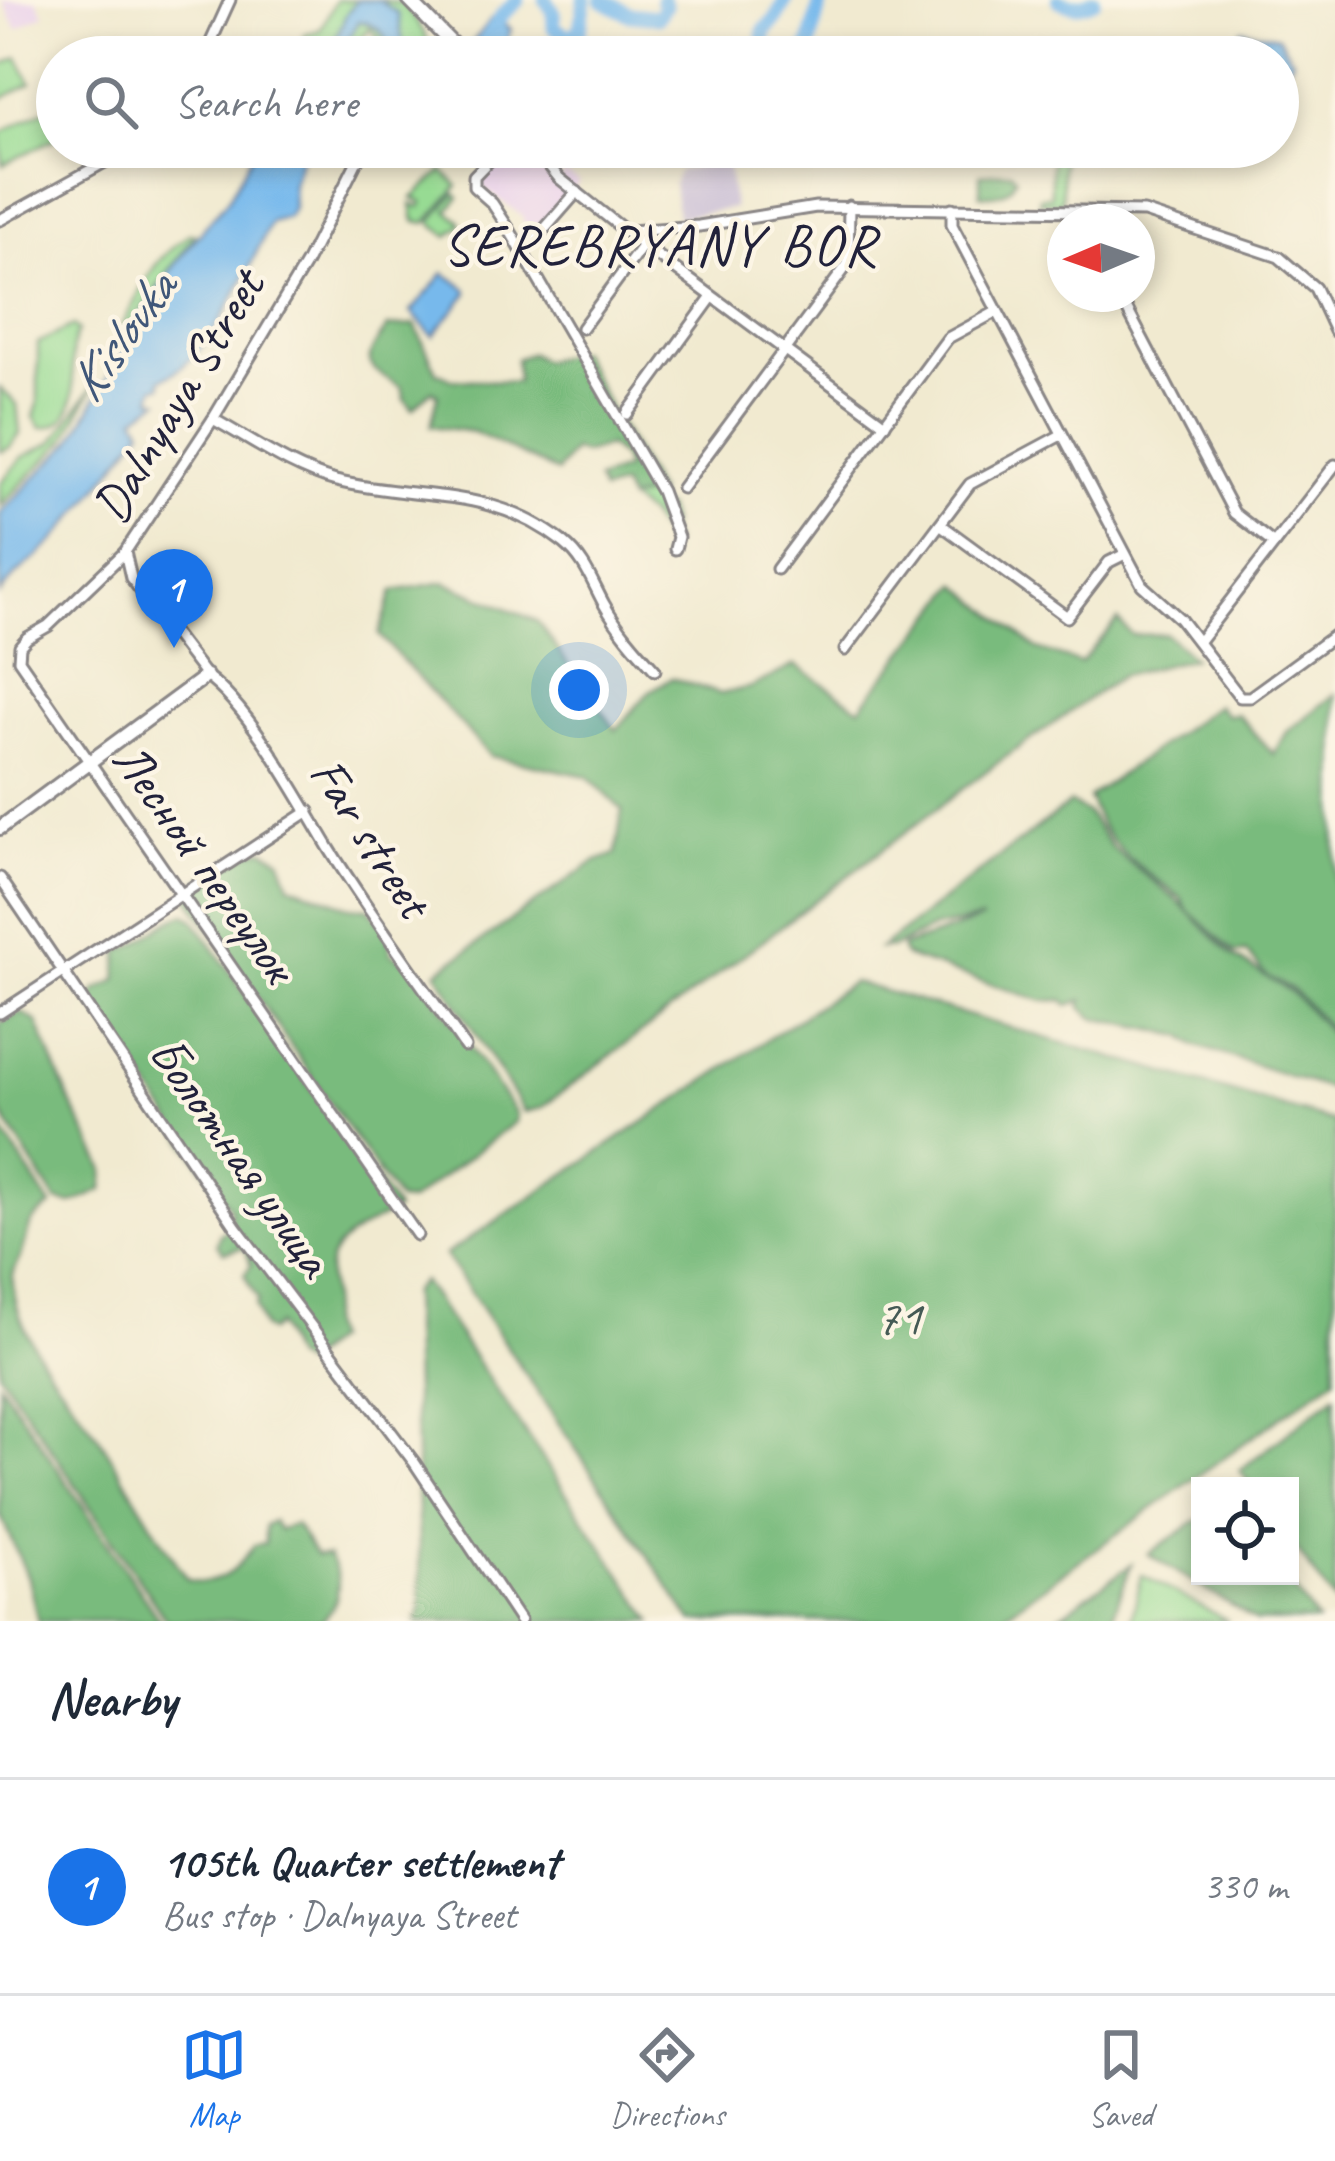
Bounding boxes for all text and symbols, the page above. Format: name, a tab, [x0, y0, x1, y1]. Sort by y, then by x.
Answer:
search box	[36, 36, 1299, 168]
icon: search	[78, 69, 144, 135]
text: Search here	[174, 74, 357, 131]
north arrow	[1047, 204, 1155, 312]
district label: SEREBRYANY BOR	[442, 209, 881, 281]
water label: Kislovka	[51, 253, 194, 414]
street label: Dalnyaya Street	[78, 254, 281, 533]
pin: 1	[135, 549, 213, 648]
your location	[549, 660, 609, 720]
street label: Лесной переулок	[99, 730, 313, 998]
street label: Far street	[296, 745, 449, 933]
street label: Болотная улица	[135, 1024, 349, 1291]
park label: 71	[876, 1285, 925, 1349]
map controls	[1191, 1477, 1299, 1585]
button: locate	[1191, 1477, 1299, 1585]
text: Nearby	[48, 1667, 176, 1731]
text: 105th Quarter settlement	[162, 1834, 559, 1891]
text: 1	[78, 1862, 96, 1911]
text: 330 m	[1203, 1862, 1287, 1911]
text: Bus stop · Dalnyaya Street	[162, 1891, 516, 1940]
tab: Map	[181, 2022, 247, 2136]
tab: Directions	[610, 2022, 725, 2136]
tab: Saved	[1088, 2022, 1154, 2136]

